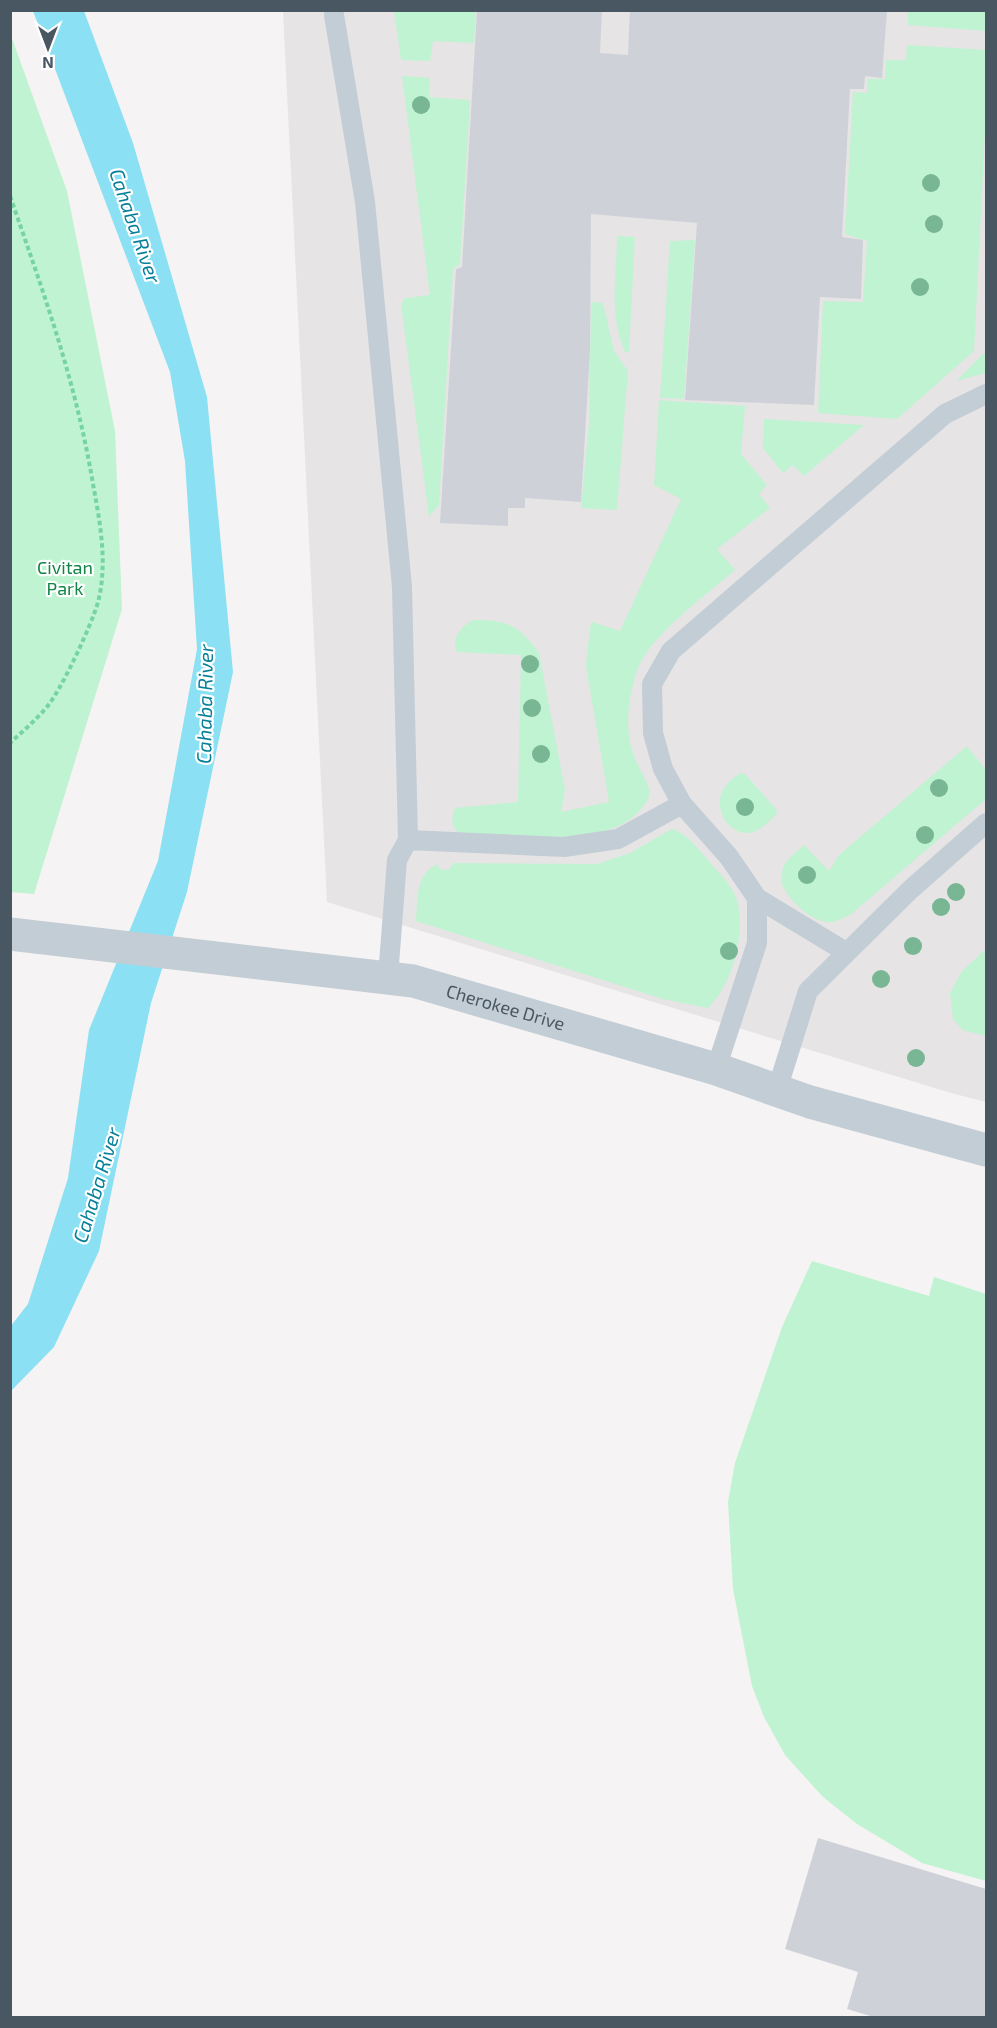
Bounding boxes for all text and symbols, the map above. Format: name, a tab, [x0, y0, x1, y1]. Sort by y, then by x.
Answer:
north arrow	[18, 18, 78, 78]
text: N	[42, 54, 54, 73]
water label: Cahaba River	[105, 165, 167, 287]
park label: Civitan Park	[37, 556, 93, 599]
water label: Cahaba River	[191, 643, 217, 764]
street label: Cherokee Drive	[444, 979, 568, 1035]
water label: Cahaba River	[67, 1123, 125, 1245]

